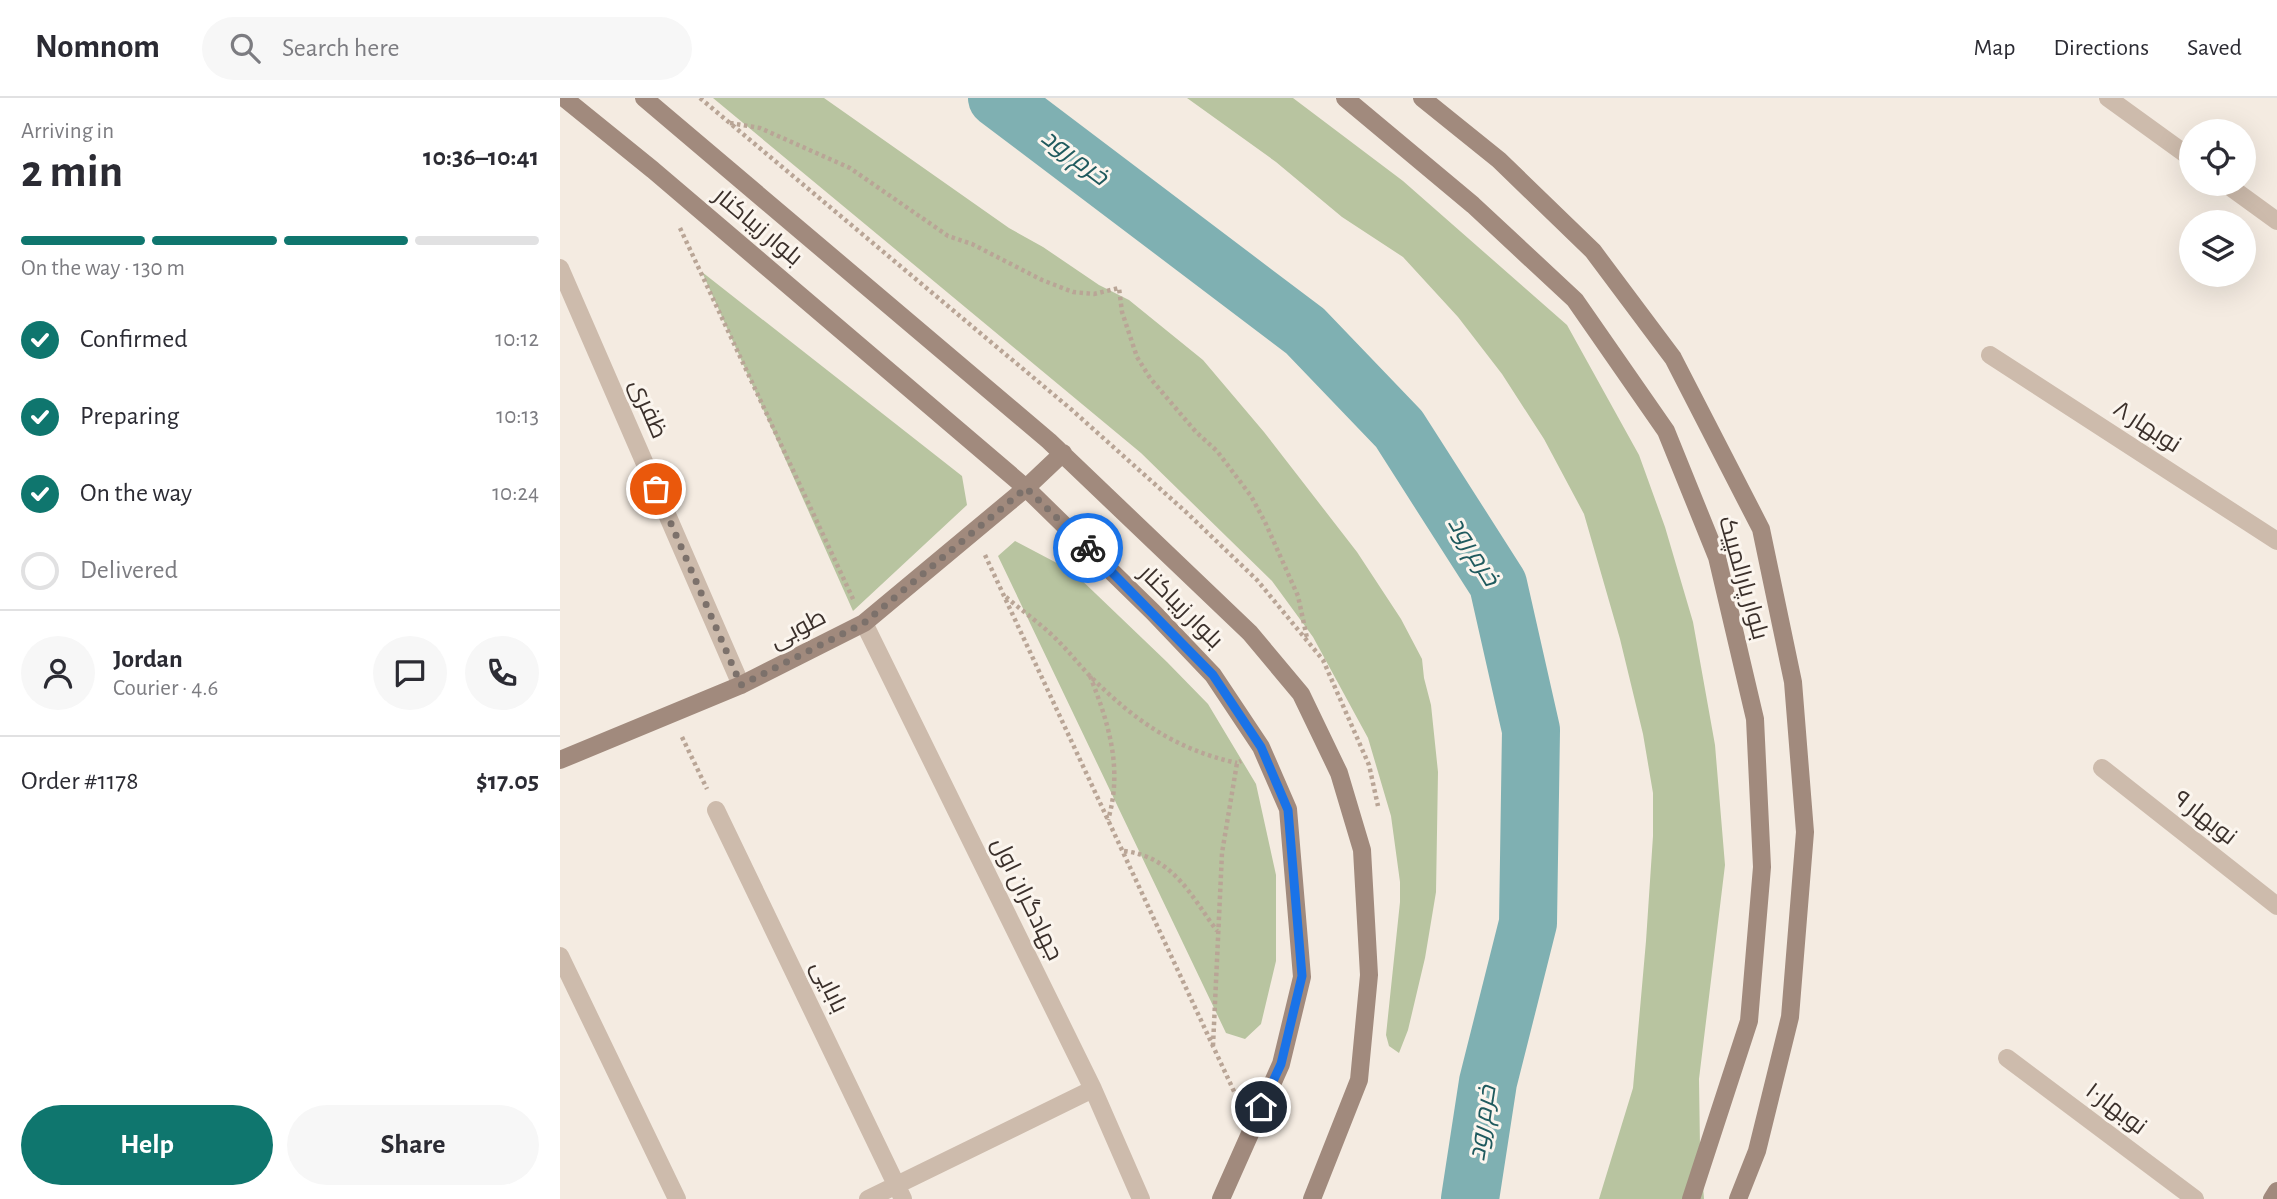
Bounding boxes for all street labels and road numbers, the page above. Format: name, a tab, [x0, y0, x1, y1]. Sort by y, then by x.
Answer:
street label: بلوار زیباکنار	[708, 182, 807, 270]
street label: ظفری	[624, 376, 671, 443]
street label: نوبهار ۸	[2109, 397, 2185, 458]
street label: بلوار پارالمپیک	[1711, 514, 1772, 643]
street label: بلوار زیباکنار	[1133, 559, 1227, 653]
street label: طوبی	[766, 605, 830, 654]
street label: نوبهار ۹	[2168, 786, 2241, 851]
street label: جهادگران اول	[986, 834, 1067, 965]
street label: بابایی	[805, 957, 852, 1017]
street label: نوبهار۱۰	[2080, 1079, 2151, 1140]

